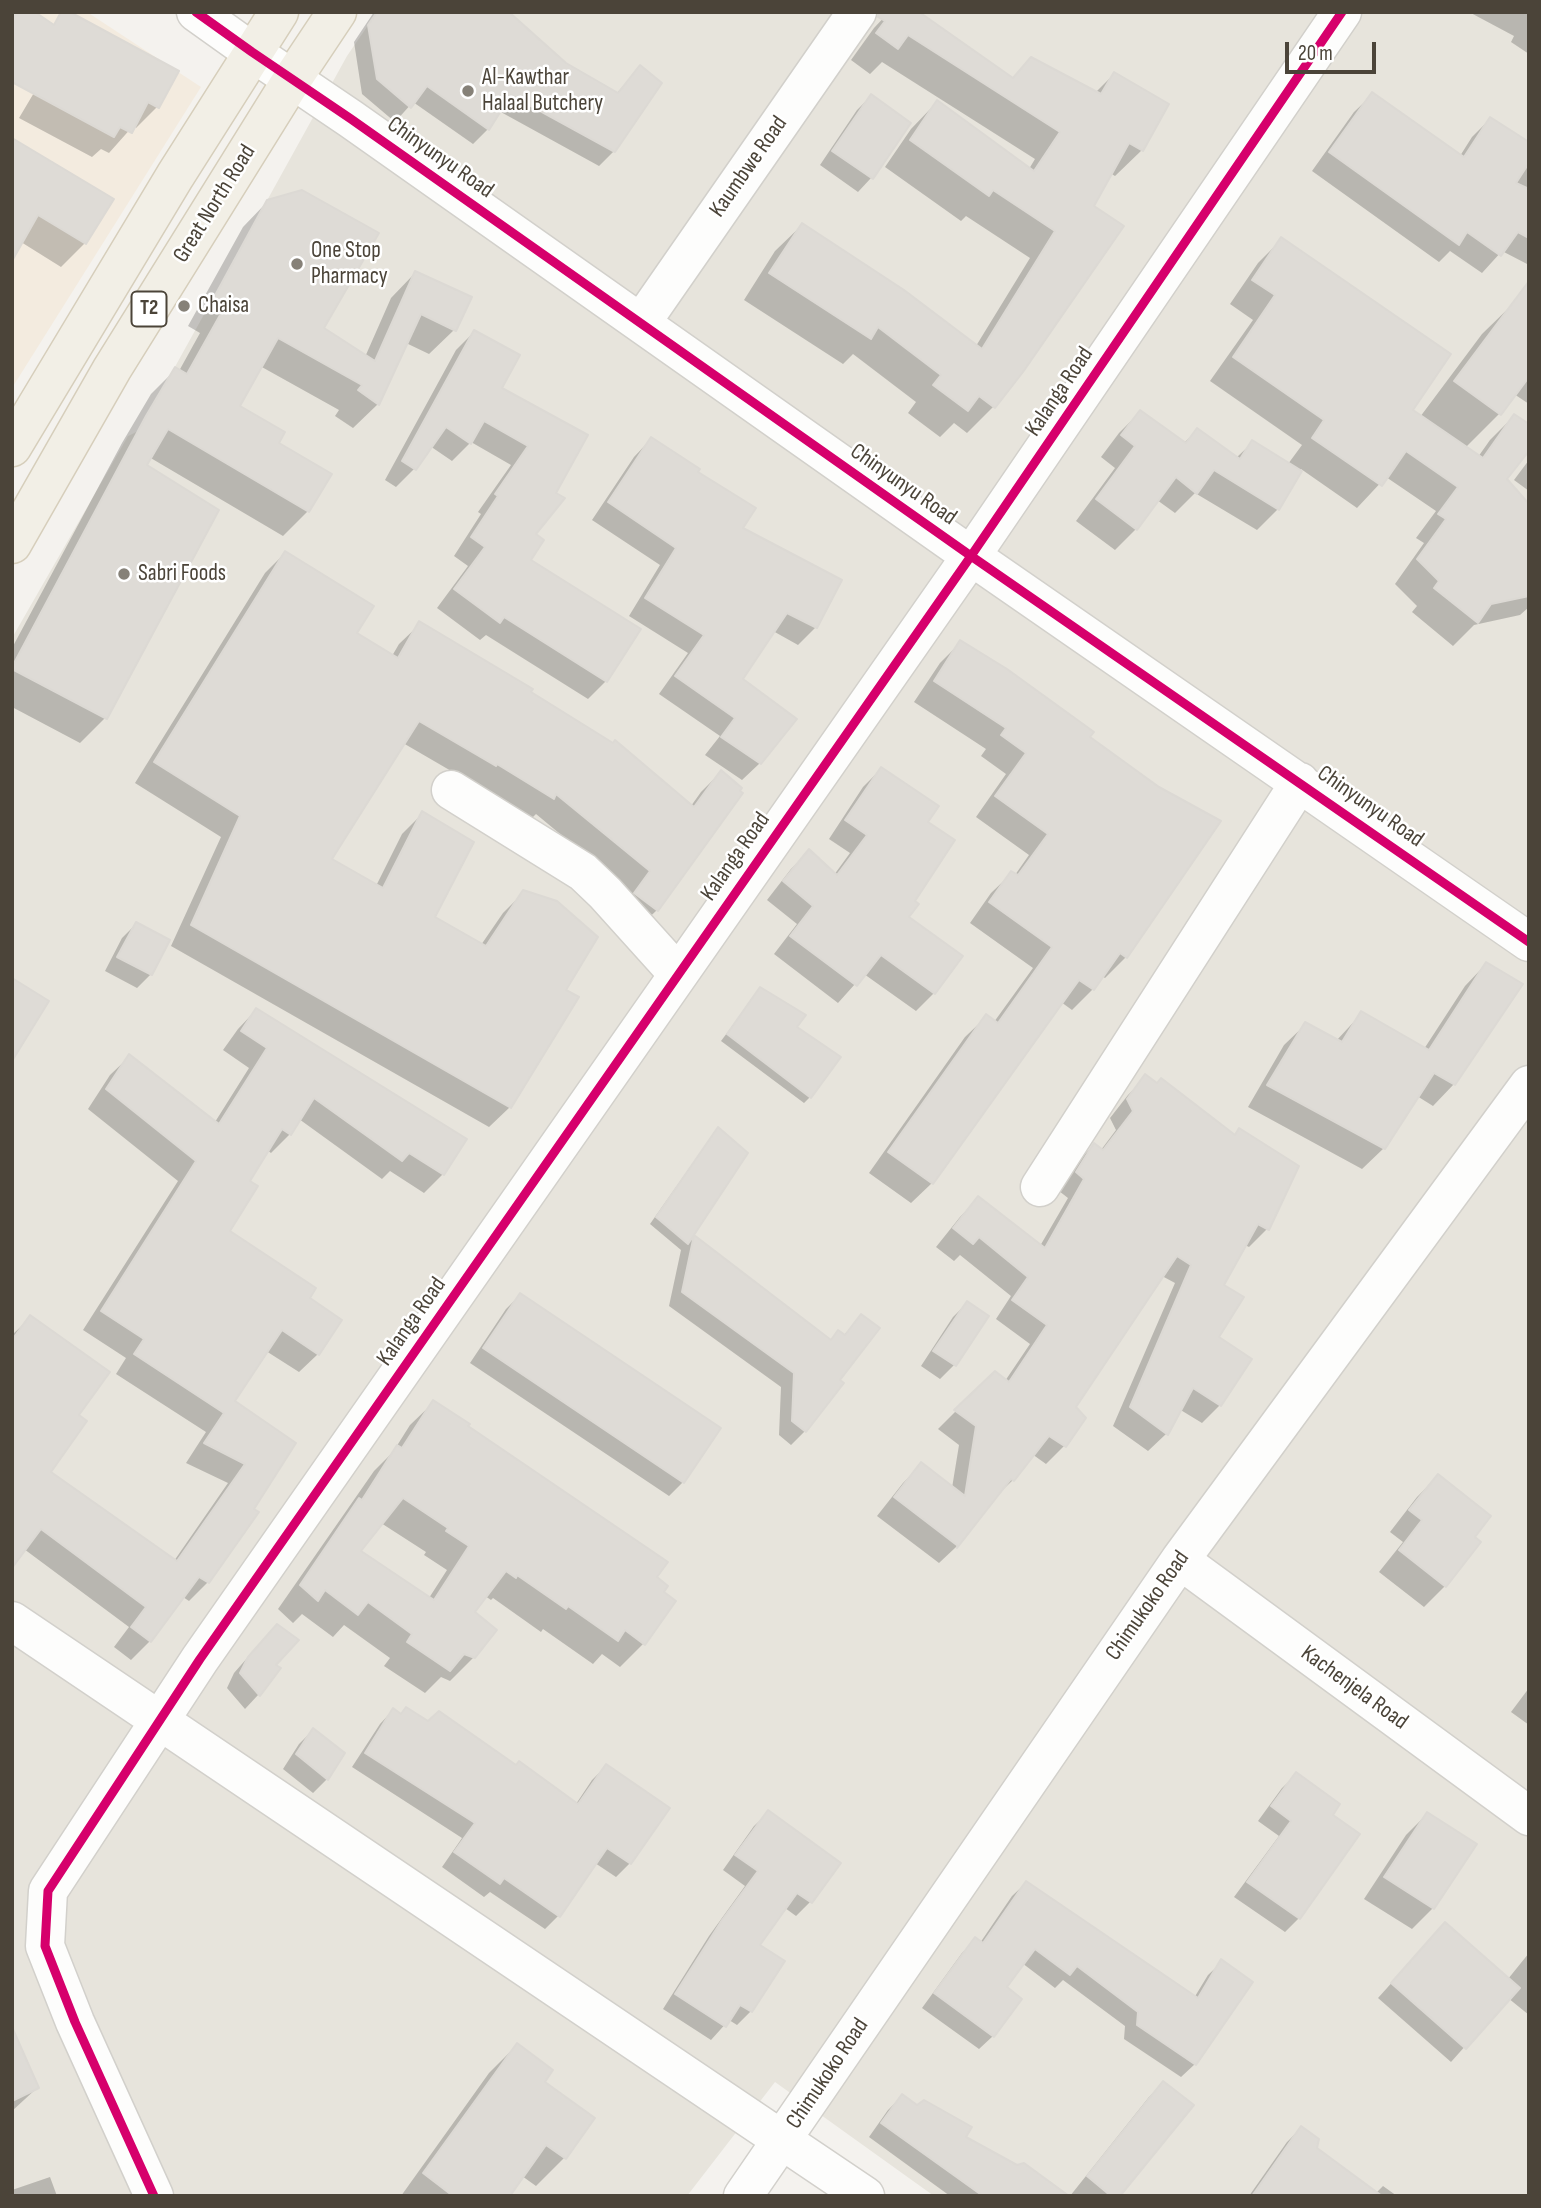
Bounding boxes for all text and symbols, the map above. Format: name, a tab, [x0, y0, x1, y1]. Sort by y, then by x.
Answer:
scale bar	[1289, 28, 1380, 72]
text: 20 m	[1298, 41, 1333, 66]
place label: Al-Kawthar Halaal Butchery	[482, 64, 603, 118]
marker: Al-Kawthar Halaal Butchery	[460, 83, 476, 99]
street label: Chinyunyu Road	[381, 111, 499, 205]
street label: Kaumbwe Road	[704, 111, 794, 223]
street label: Great North Road	[168, 140, 262, 268]
place label: One Stop Pharmacy	[311, 237, 388, 291]
marker: One Stop Pharmacy	[289, 256, 305, 272]
road number: T2	[132, 292, 166, 326]
place label: Chaisa	[198, 292, 249, 320]
marker: Chaisa	[176, 298, 192, 314]
street label: Kalanga Road	[1020, 342, 1100, 442]
street label: Chinyunyu Road	[844, 438, 962, 532]
place label: Sabri Foods	[138, 560, 226, 588]
marker: Sabri Foods	[116, 566, 132, 582]
street label: Chinyunyu Road	[1311, 760, 1429, 854]
street label: Kalanga Road	[695, 807, 777, 907]
street label: Kalanga Road	[371, 1272, 453, 1372]
street label: Chimukoko Road	[1100, 1546, 1196, 1666]
street label: Kachenjela Road	[1295, 1640, 1413, 1736]
street label: Chimukoko Road	[781, 2013, 875, 2135]

